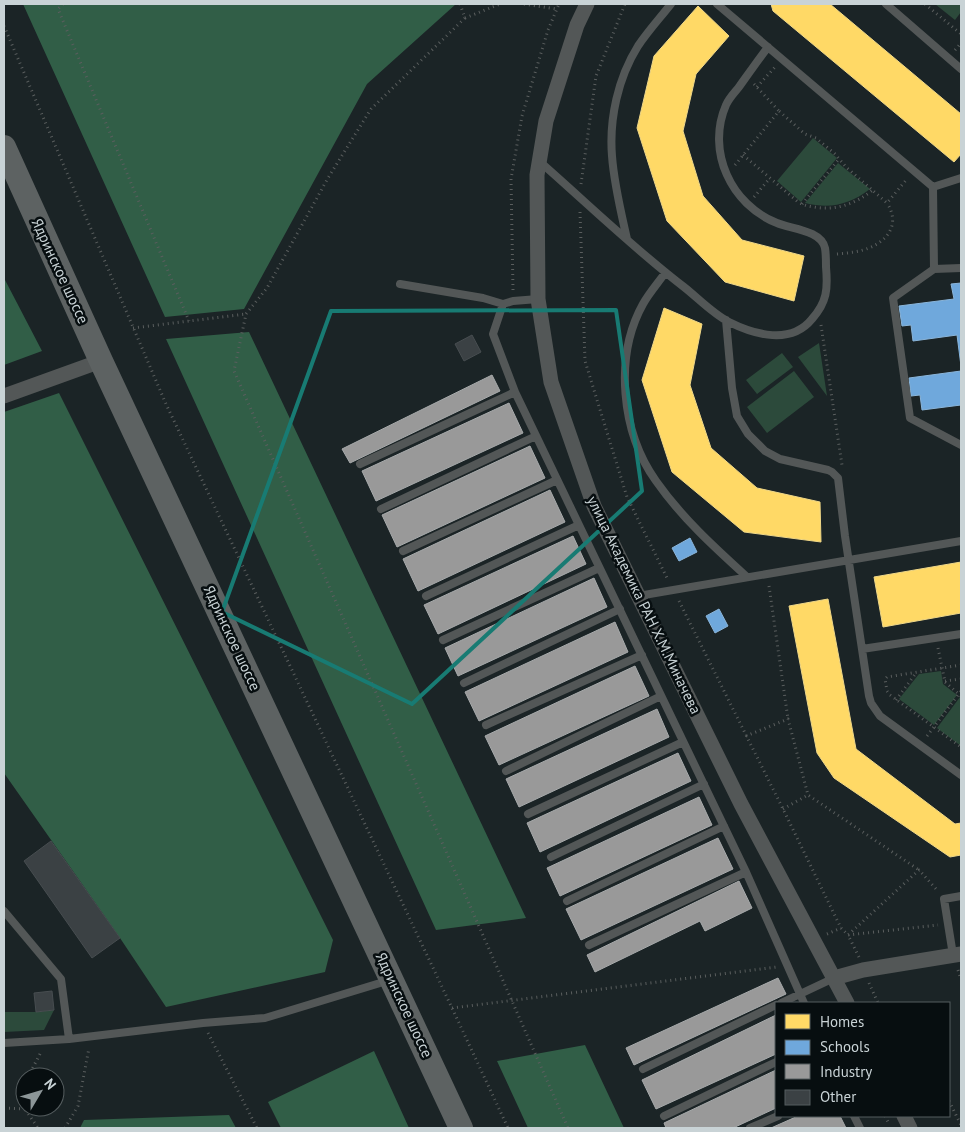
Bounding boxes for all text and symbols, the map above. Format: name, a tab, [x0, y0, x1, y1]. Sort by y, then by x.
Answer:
street label: Ядринское шоссе	[28, 215, 93, 326]
street label: улица Академика РАН Х.М.Миначева	[583, 493, 706, 717]
street label: Ядринское шоссе	[200, 582, 265, 693]
street label: Ядринское шоссе	[372, 949, 437, 1060]
legend	[775, 1002, 950, 1117]
text: Homes	[820, 1012, 864, 1031]
text: Schools	[820, 1037, 870, 1056]
text: Industry	[820, 1062, 872, 1081]
north arrow	[15, 1067, 65, 1117]
text: N	[40, 1075, 60, 1093]
text: Other	[820, 1087, 856, 1106]

